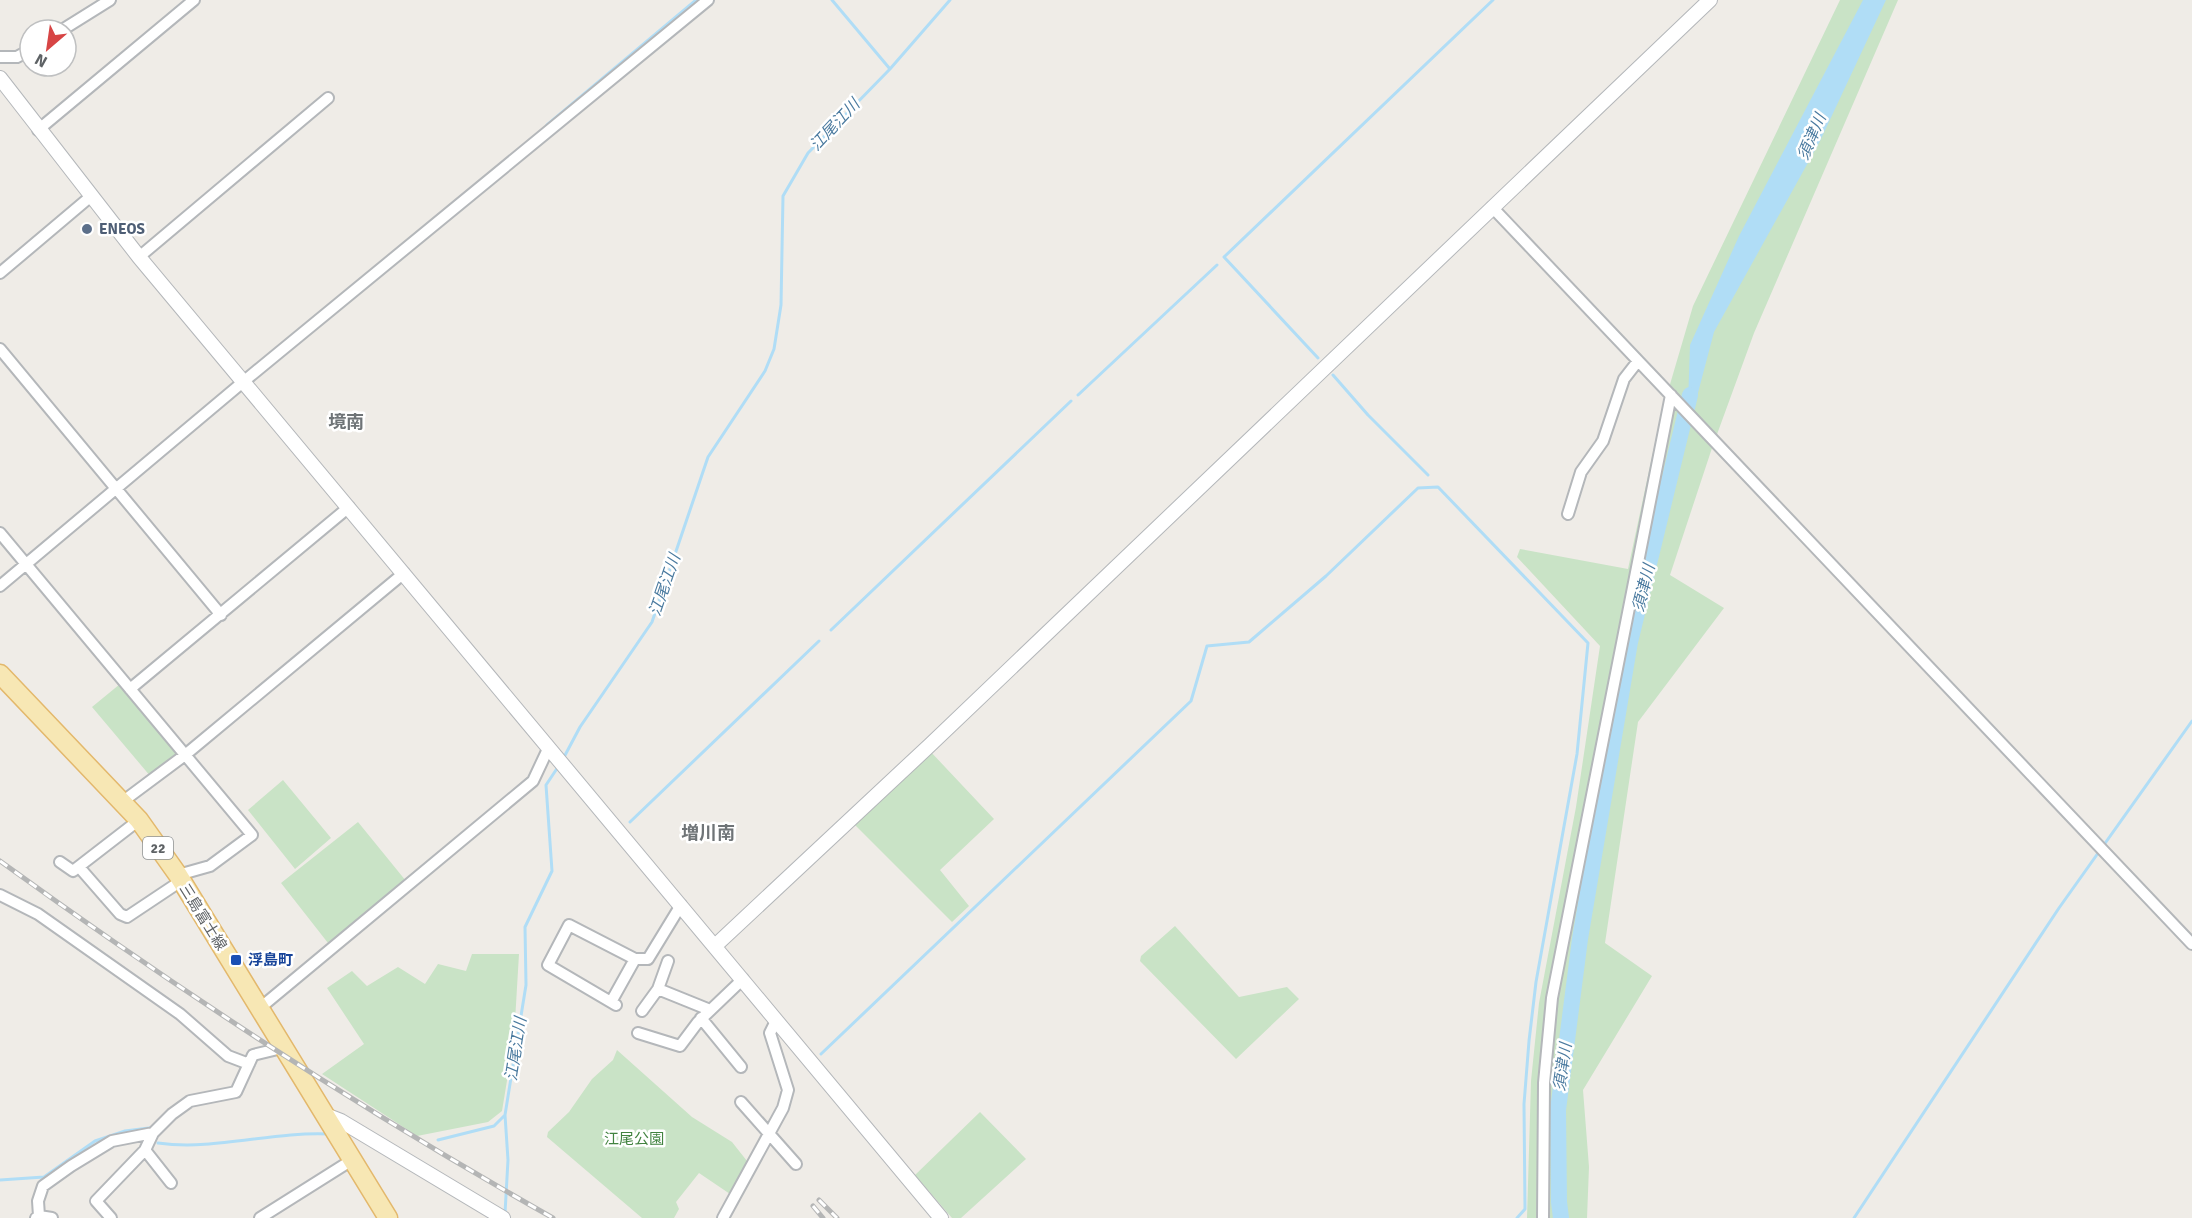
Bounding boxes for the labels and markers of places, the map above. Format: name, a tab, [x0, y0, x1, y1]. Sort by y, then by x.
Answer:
place label: ENEOS	[99, 220, 145, 238]
marker: ENEOS	[80, 222, 94, 236]
place label: 浮島町	[248, 951, 293, 969]
marker: 浮島町	[229, 953, 243, 967]

